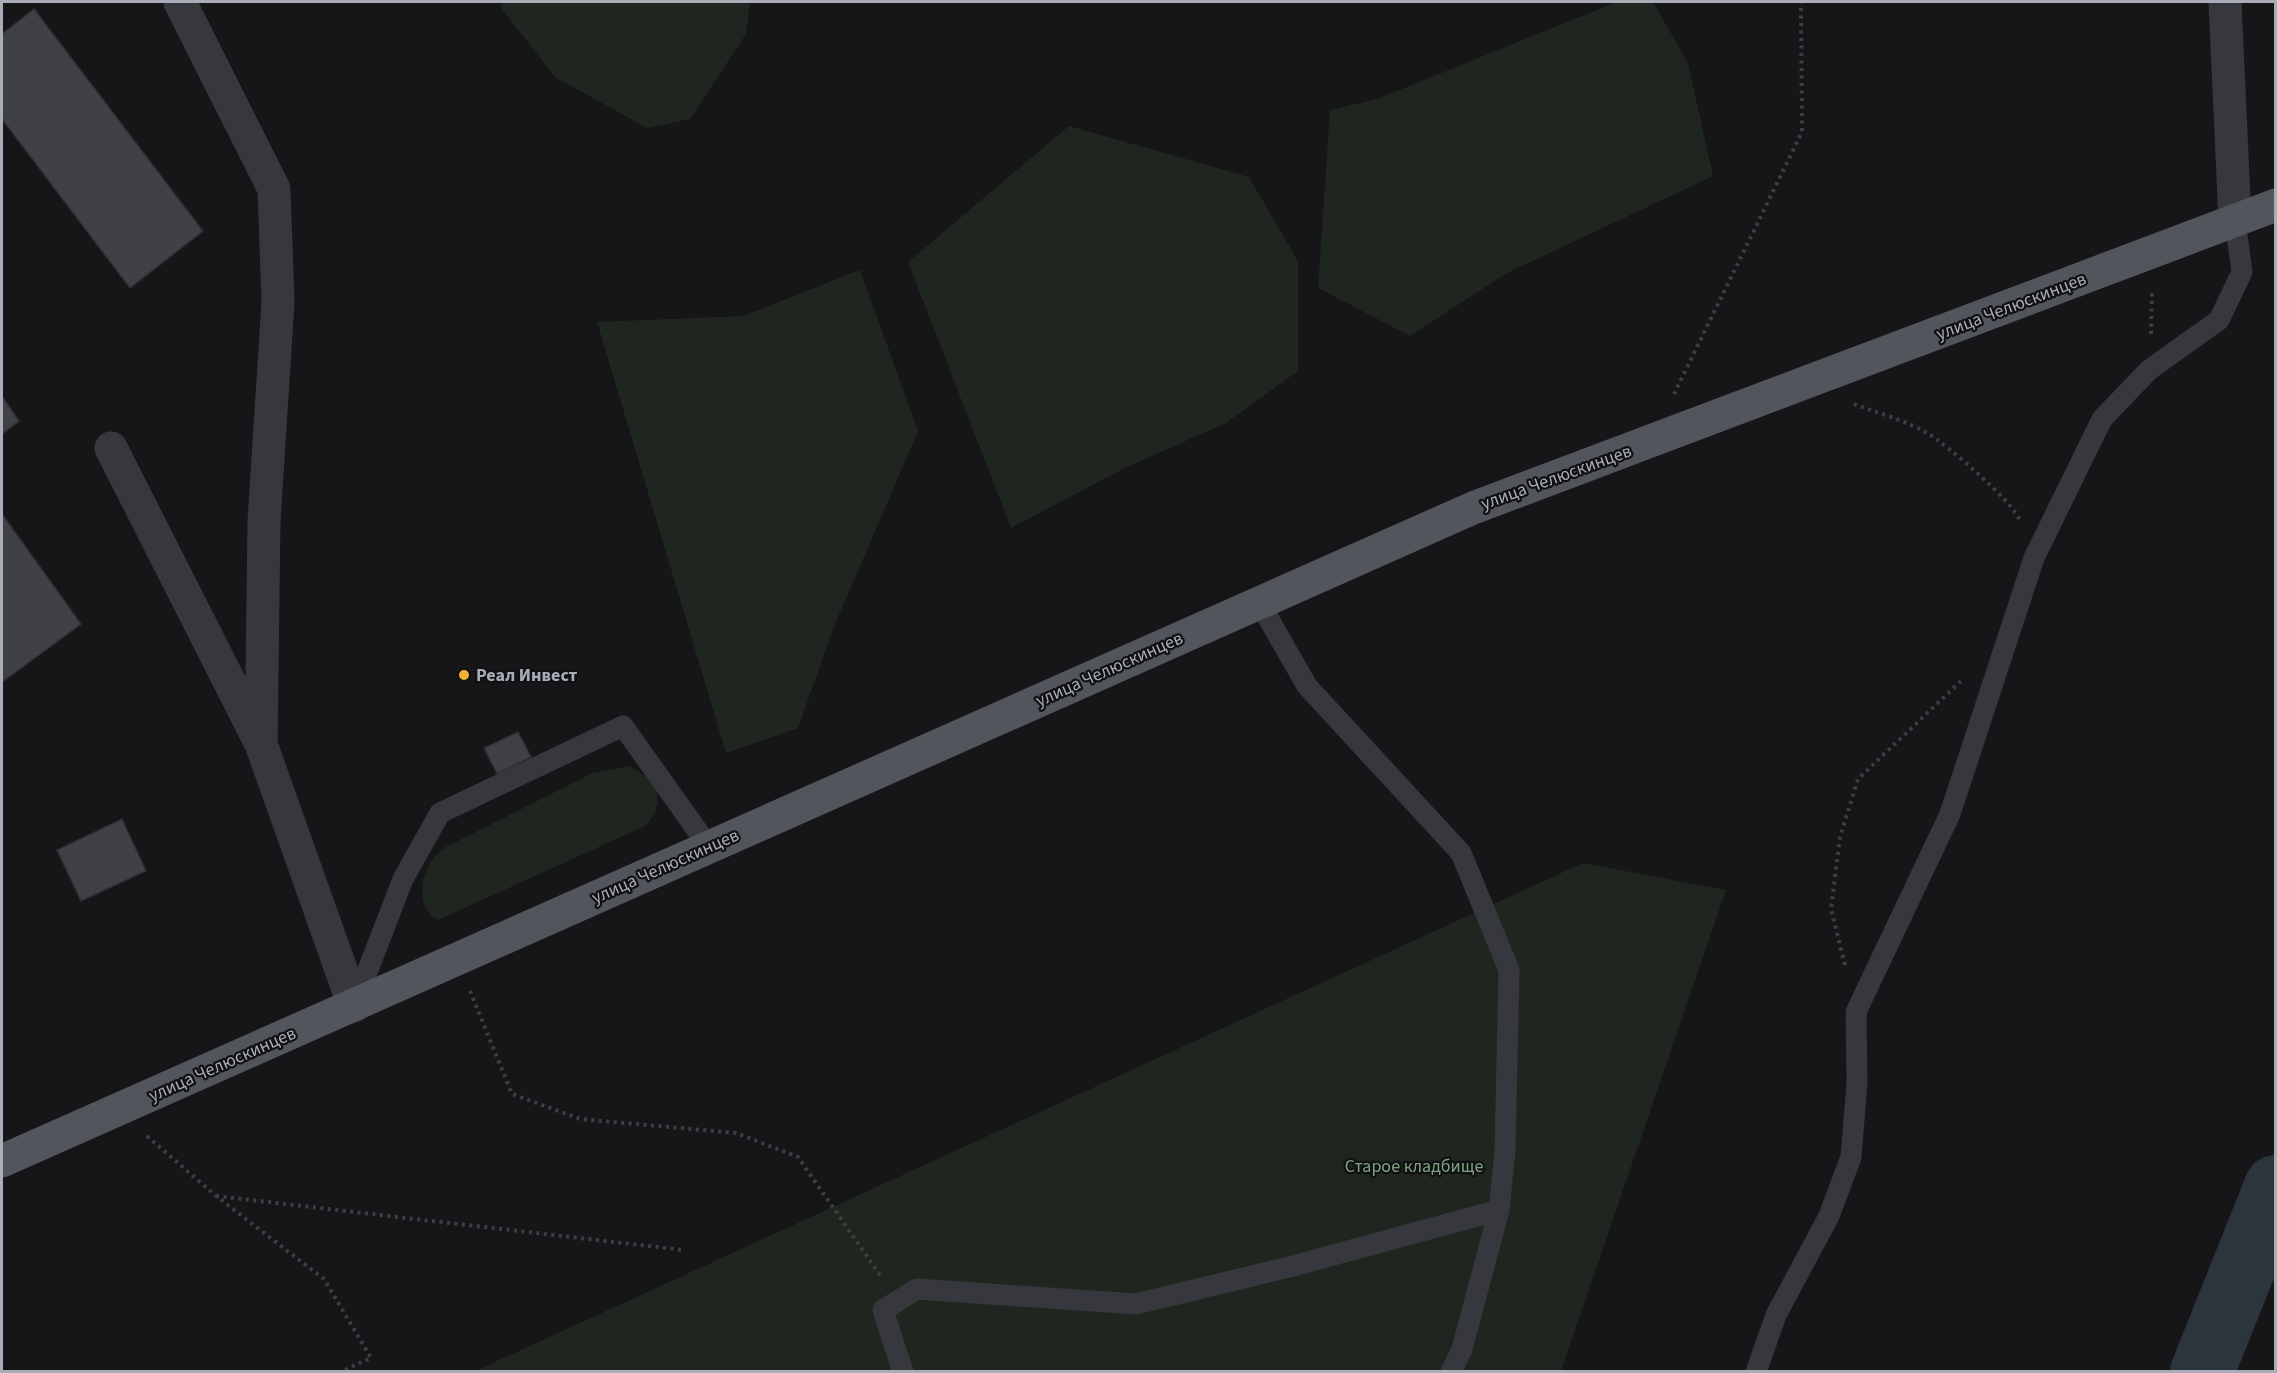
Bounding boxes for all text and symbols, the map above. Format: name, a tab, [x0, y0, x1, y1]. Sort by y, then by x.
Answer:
street label: улица Челюскинцев	[1933, 266, 2090, 347]
street label: улица Челюскинцев	[1477, 439, 1635, 516]
street label: улица Челюскинцев	[1032, 626, 1187, 713]
place label: Реал Инвест	[476, 663, 578, 688]
marker: Реал Инвест	[457, 668, 471, 682]
street label: улица Челюскинцев	[588, 823, 743, 910]
street label: улица Челюскинцев	[145, 1021, 300, 1108]
park label: Старое кладбище	[1345, 1154, 1483, 1179]

